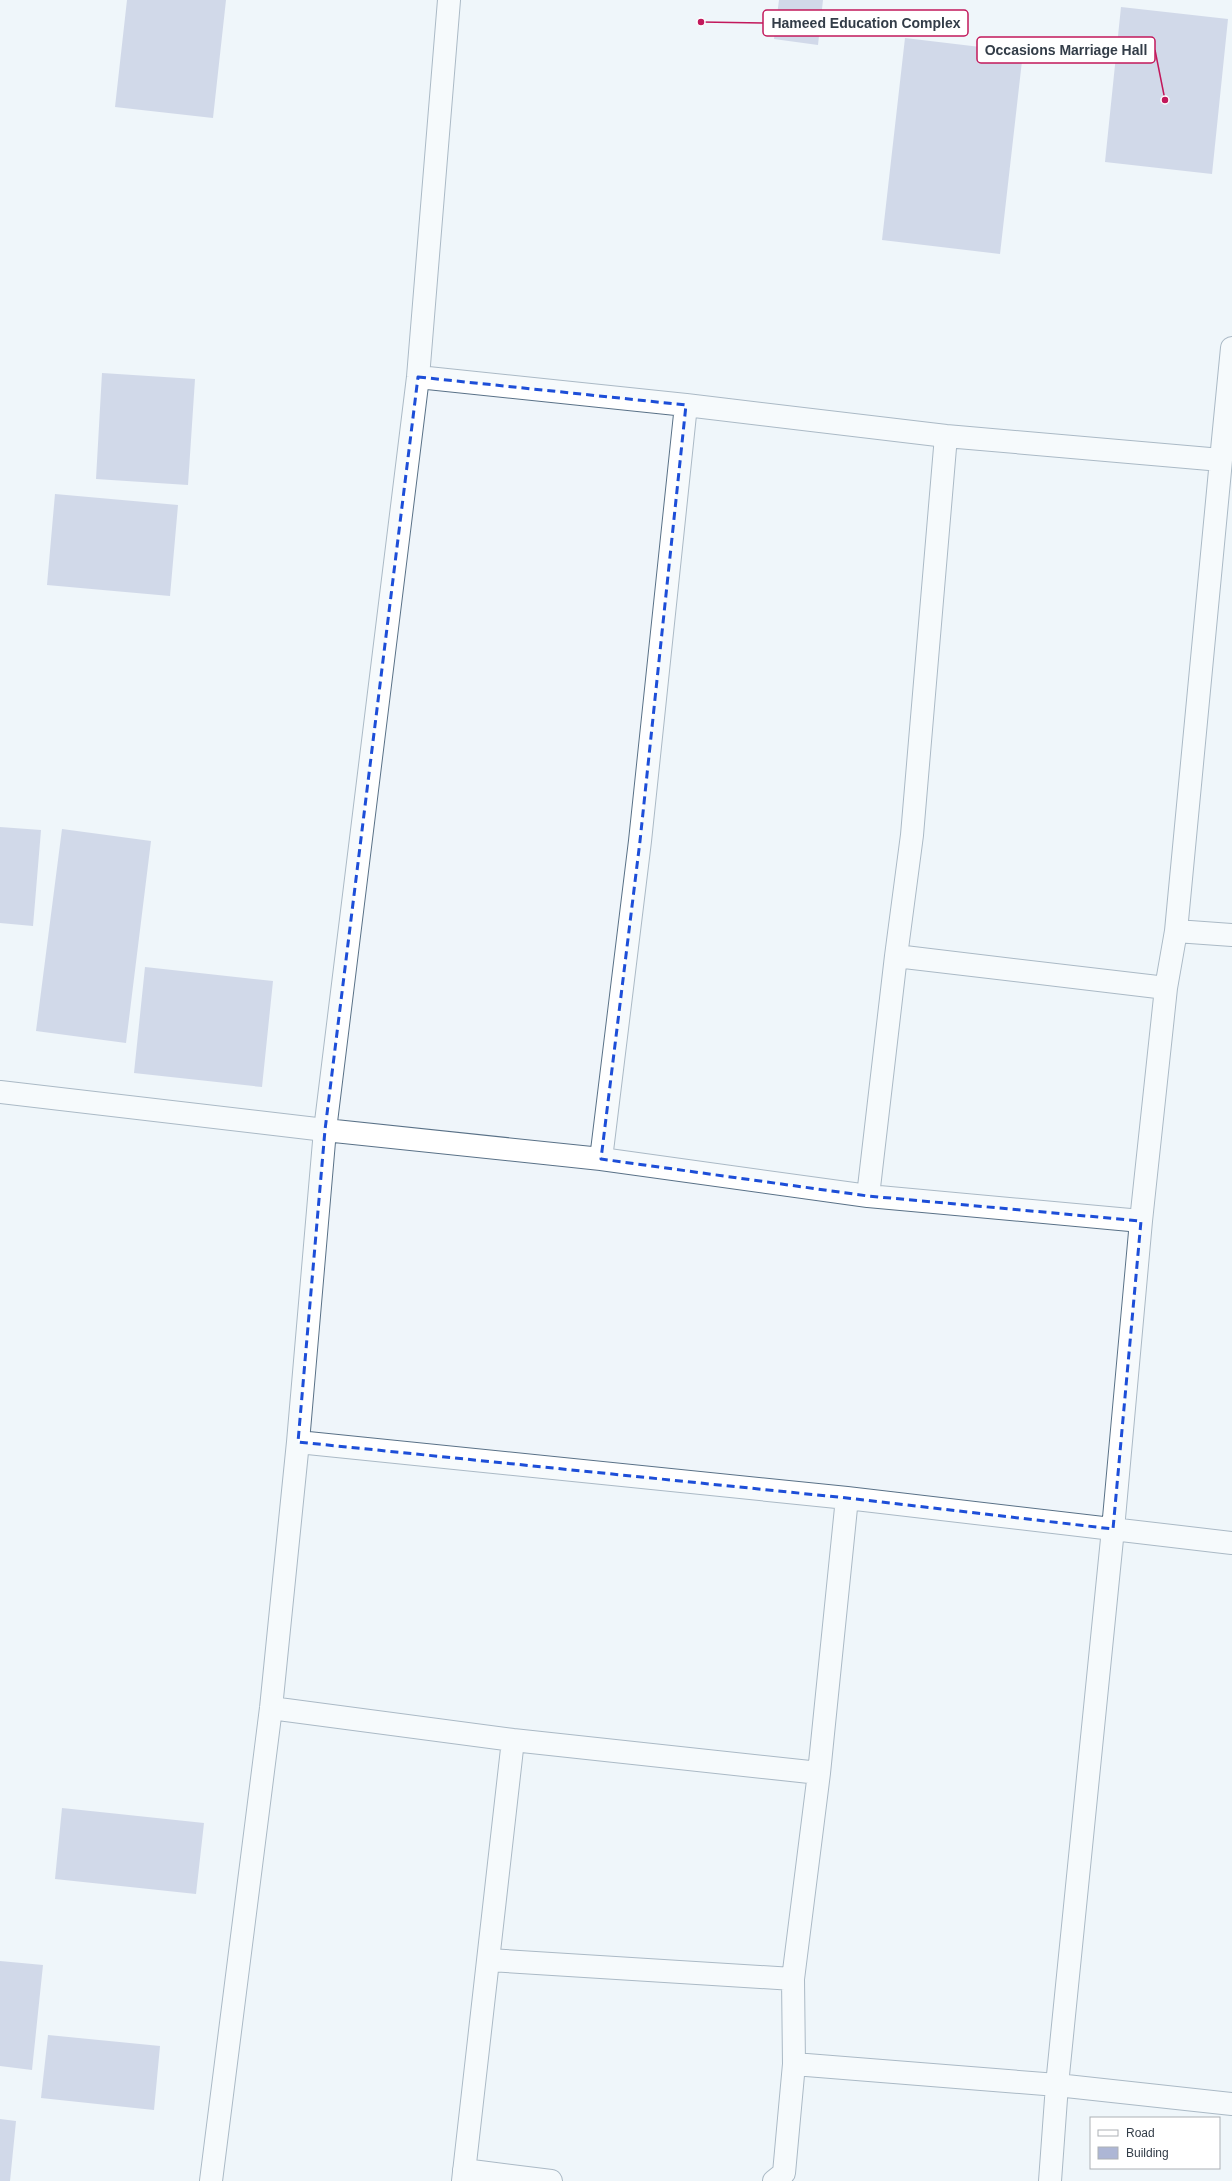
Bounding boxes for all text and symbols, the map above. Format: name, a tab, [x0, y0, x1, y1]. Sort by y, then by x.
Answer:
callout: Hameed Education Complex	[763, 10, 968, 36]
text: Hameed Education Complex	[771, 15, 961, 31]
callout: Occasions Marriage Hall	[977, 37, 1155, 63]
text: Occasions Marriage Hall	[985, 42, 1147, 58]
legend	[1090, 2117, 1220, 2169]
text: Road	[1126, 2126, 1155, 2140]
text: Building	[1126, 2146, 1169, 2160]

